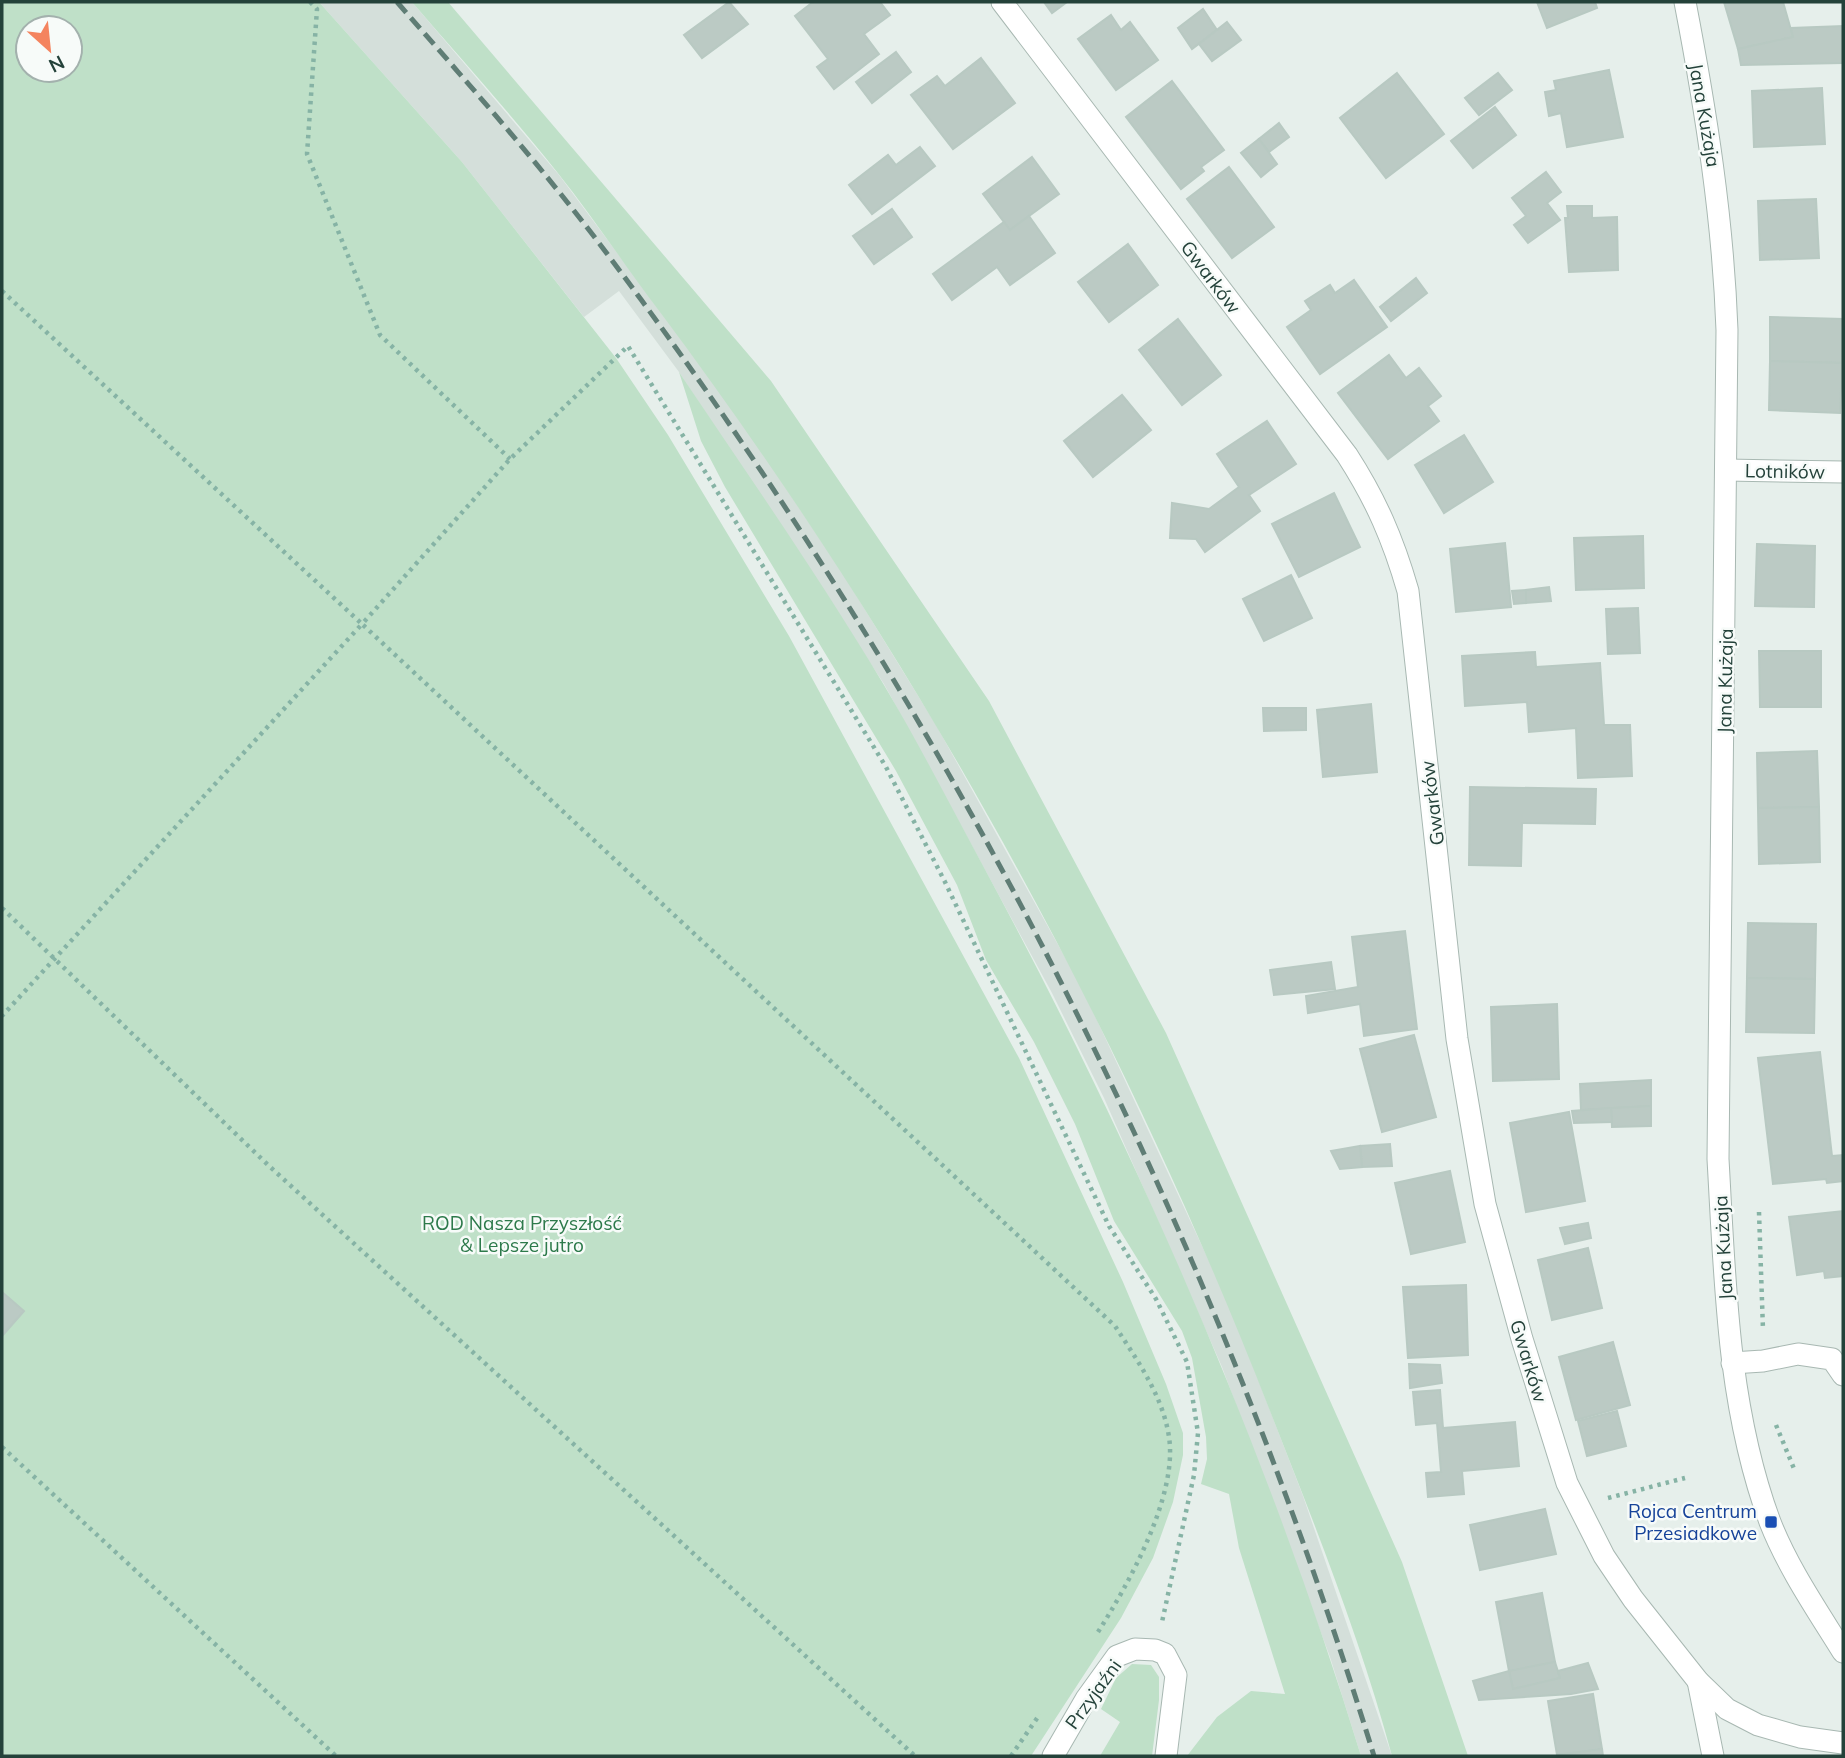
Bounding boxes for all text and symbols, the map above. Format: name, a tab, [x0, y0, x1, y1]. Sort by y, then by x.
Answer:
north arrow	[14, 14, 84, 84]
text: N	[45, 50, 69, 78]
street label: Jana Kużaja	[1684, 61, 1726, 169]
street label: Gwarków	[1176, 236, 1246, 318]
street label: Lotników	[1745, 458, 1825, 484]
street label: Jana Kużaja	[1712, 628, 1738, 734]
street label: Gwarków	[1415, 759, 1449, 847]
street label: Jana Kużaja	[1708, 1195, 1738, 1301]
park label: ROD Nasza Przyszłość & Lepsze jutro	[422, 1211, 622, 1257]
street label: Gwarków	[1505, 1317, 1553, 1405]
place label: Rojca Centrum Przesiadkowe	[1628, 1499, 1757, 1545]
marker: Rojca Centrum Przesiadkowe	[1763, 1514, 1779, 1530]
street label: Przyjaźni	[1060, 1654, 1126, 1734]

